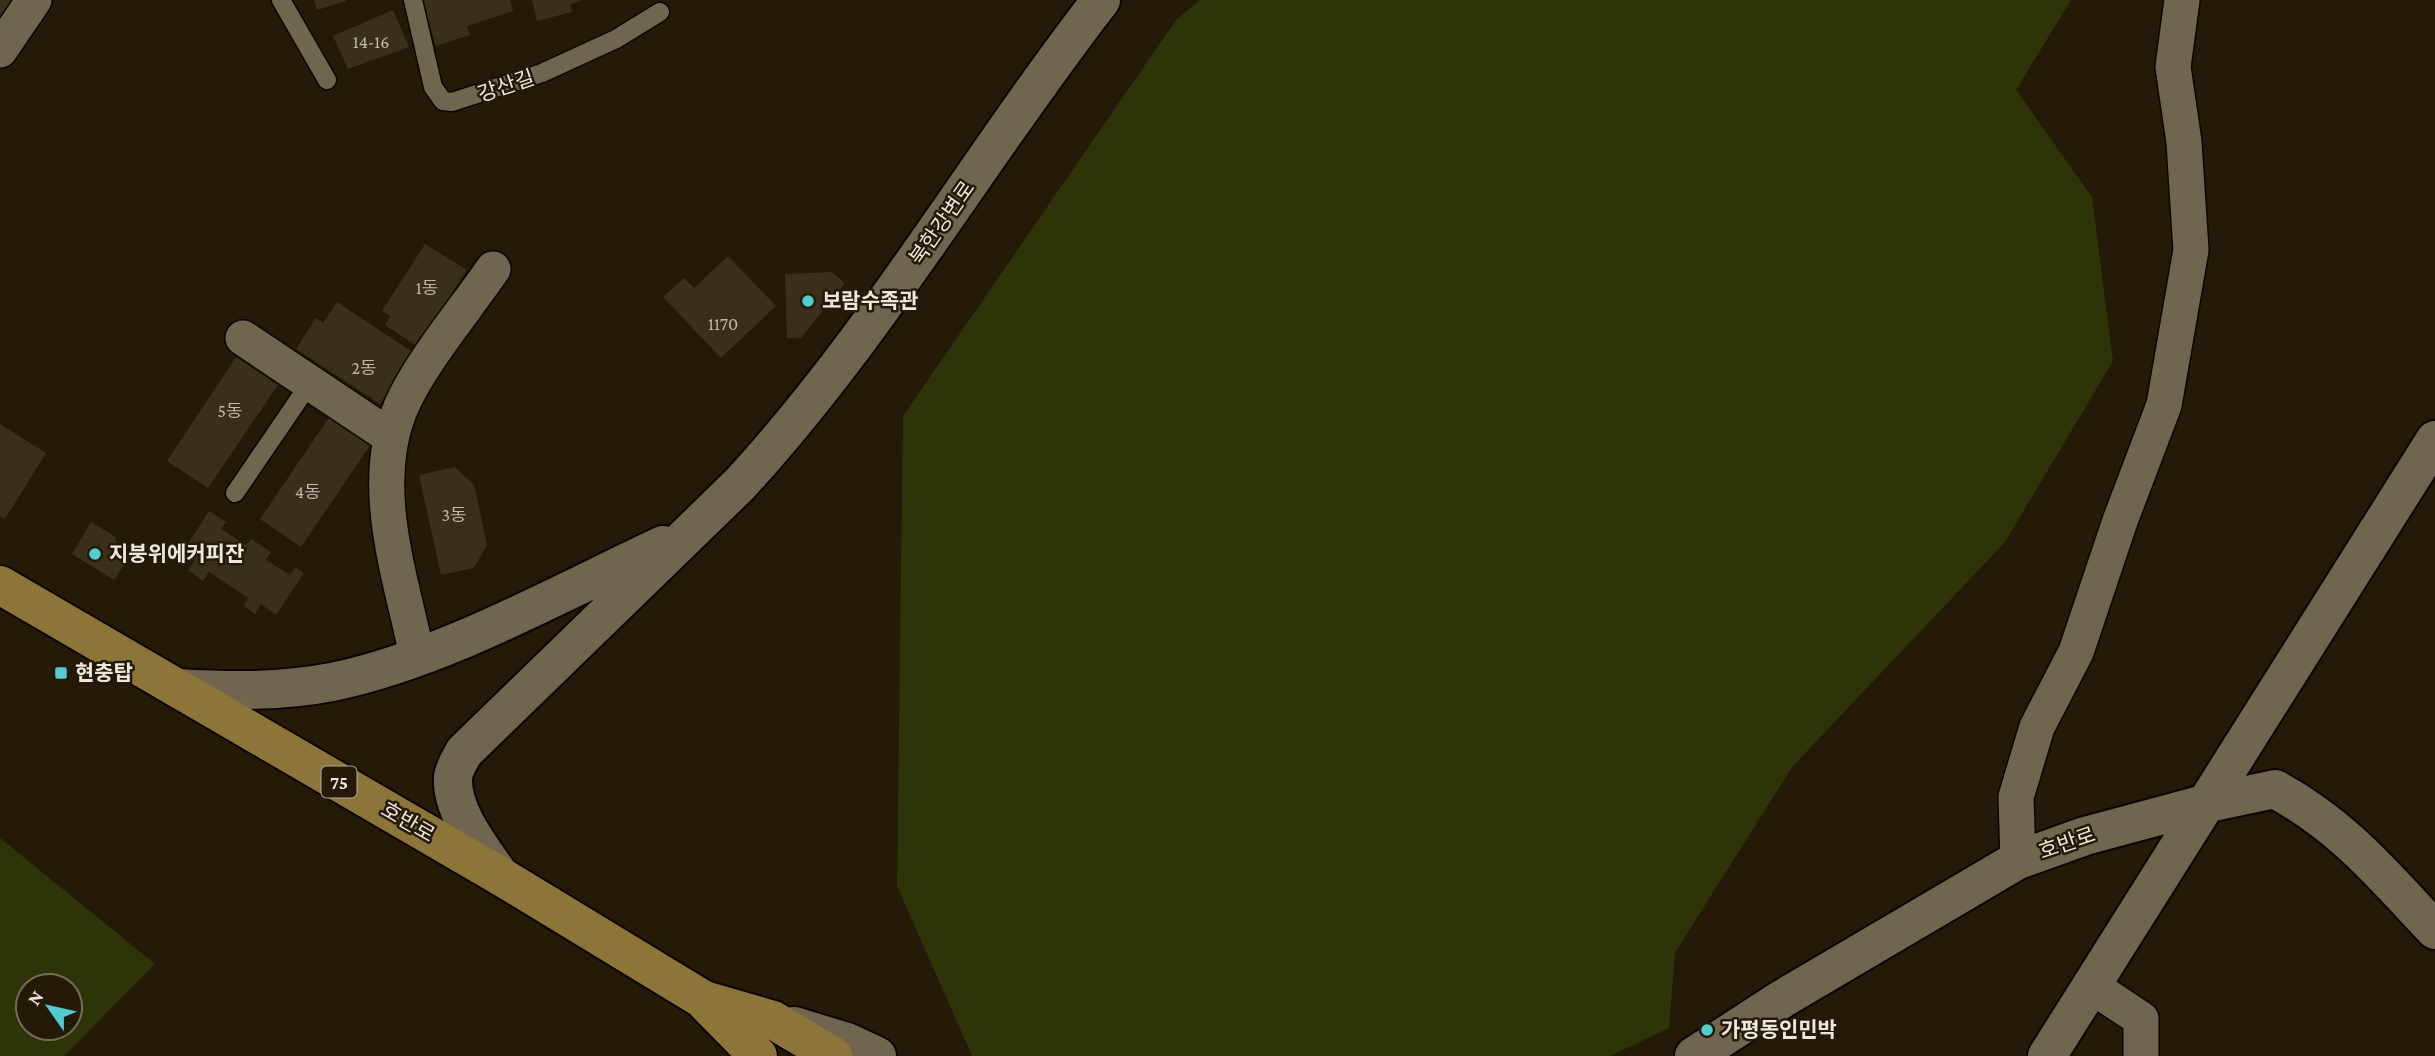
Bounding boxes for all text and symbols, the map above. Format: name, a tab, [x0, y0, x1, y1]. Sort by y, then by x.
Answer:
house number: 14-16	[353, 32, 389, 52]
street label: 강산길	[475, 65, 537, 107]
street label: 북한강변로	[904, 177, 980, 269]
house number: 1동	[416, 278, 438, 298]
place label: 보람수족관	[822, 289, 919, 313]
marker: 보람수족관	[800, 293, 816, 309]
house number: 1170	[708, 314, 738, 334]
house number: 2동	[351, 358, 377, 378]
house number: 5동	[217, 401, 243, 421]
house number: 4동	[295, 482, 321, 502]
house number: 3동	[441, 505, 467, 525]
place label: 지붕위에커피잔	[109, 542, 244, 566]
marker: 지붕위에커피잔	[87, 546, 103, 562]
place label: 현충탑	[75, 661, 133, 685]
marker: 현충탑	[53, 665, 69, 681]
road number: 75	[322, 766, 356, 797]
street label: 호반로	[377, 797, 439, 847]
street label: 호반로	[2036, 822, 2098, 864]
north arrow	[14, 972, 84, 1042]
text: N	[23, 986, 48, 1009]
place label: 가평동인민박	[1721, 1018, 1837, 1042]
marker: 가평동인민박	[1699, 1022, 1715, 1038]

